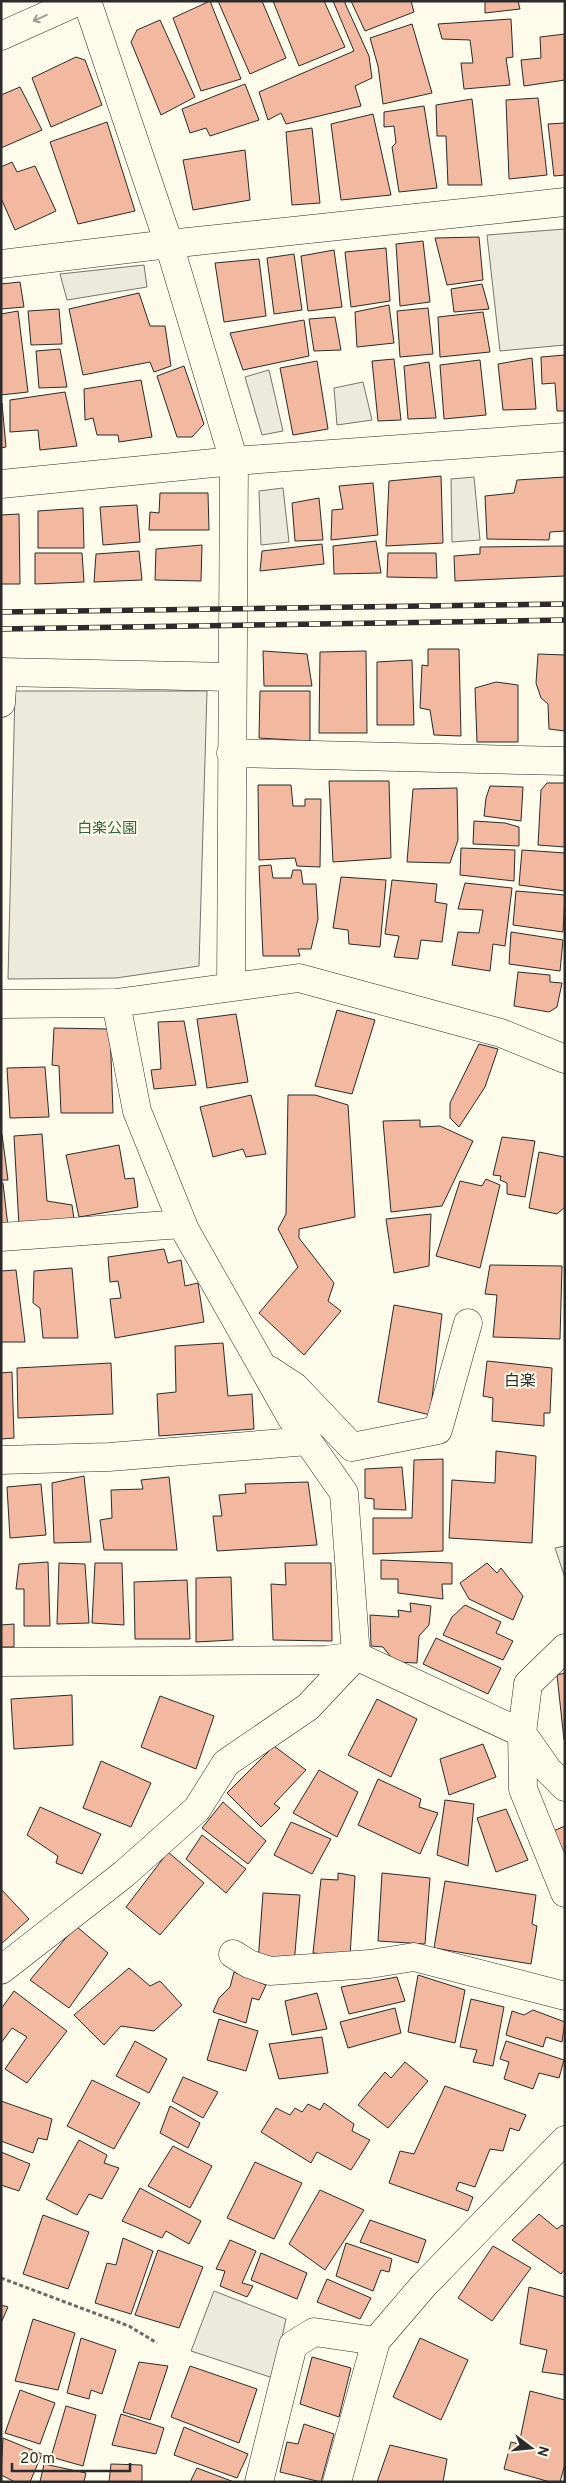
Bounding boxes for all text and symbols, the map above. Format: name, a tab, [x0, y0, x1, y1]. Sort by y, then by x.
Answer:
one-way arrow	[33, 14, 48, 24]
park label: 白楽公園	[77, 820, 137, 839]
district label: 白楽	[504, 1372, 536, 1392]
north arrow	[506, 2423, 556, 2473]
scale bar	[12, 2440, 130, 2472]
text: N	[532, 2444, 552, 2458]
text: 20 m	[20, 2450, 55, 2469]

